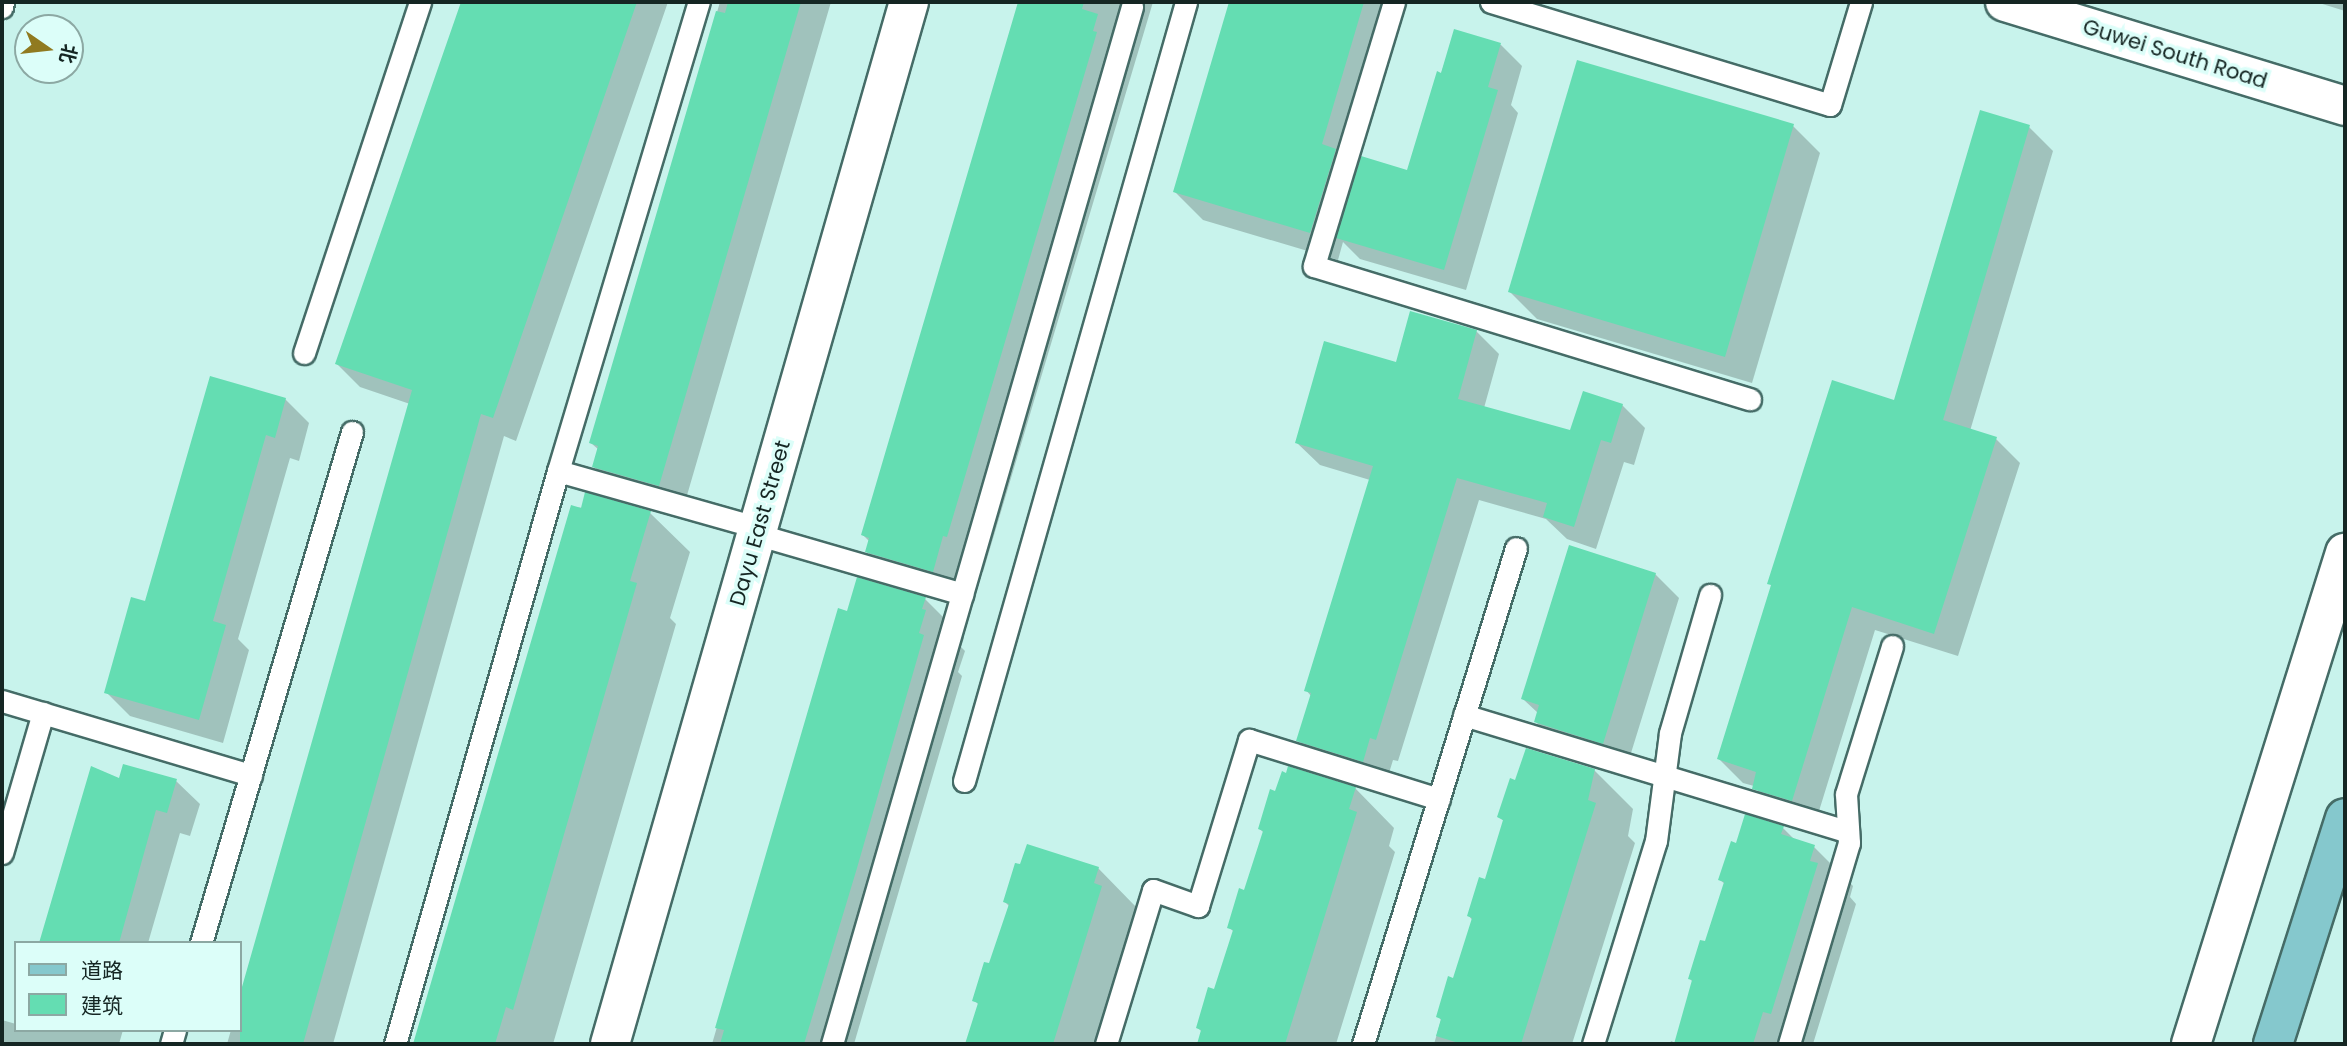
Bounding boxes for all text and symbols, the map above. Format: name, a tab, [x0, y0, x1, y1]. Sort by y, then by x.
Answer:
north arrow	[14, 14, 84, 84]
street label: Guwei South Road	[2080, 14, 2270, 94]
text: 北	[53, 41, 83, 66]
street label: Dayu East Street	[724, 438, 796, 608]
legend	[14, 941, 242, 1032]
text: 道路	[81, 956, 123, 985]
text: 建筑	[81, 991, 123, 1020]

